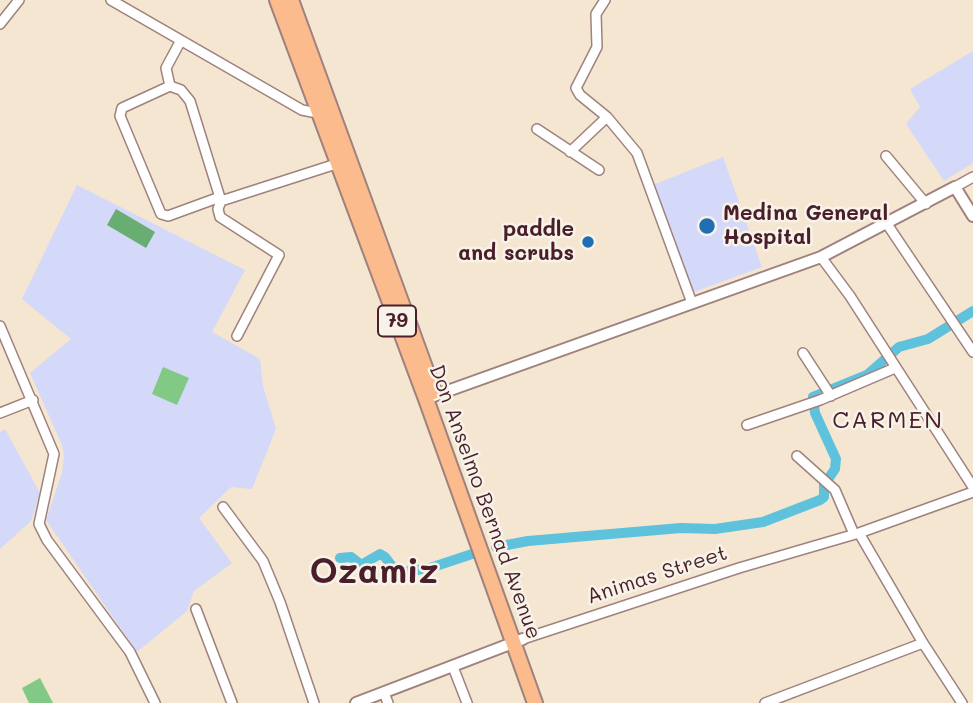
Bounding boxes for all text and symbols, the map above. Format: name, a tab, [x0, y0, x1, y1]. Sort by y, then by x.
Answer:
place label: Medina General Hospital	[723, 201, 888, 251]
marker: Medina General Hospital	[697, 216, 717, 236]
place label: paddle and scrubs	[458, 217, 574, 267]
marker: paddle and scrubs	[580, 234, 596, 250]
road number: 79	[378, 306, 416, 336]
street label: Don Anselmo Bernad Avenue	[424, 362, 546, 642]
district label: CARMEN	[833, 407, 943, 435]
street label: Animas Street	[584, 540, 730, 610]
district label: Ozamiz	[309, 551, 439, 593]

